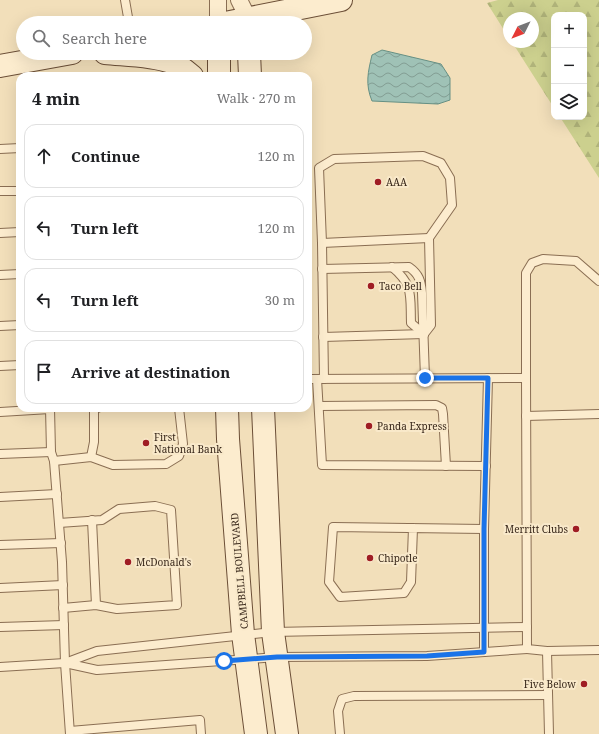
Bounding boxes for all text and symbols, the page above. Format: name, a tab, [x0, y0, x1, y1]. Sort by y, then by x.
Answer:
north arrow	[503, 12, 539, 48]
map controls	[551, 12, 587, 120]
button: +	[551, 12, 587, 48]
search box	[16, 16, 312, 60]
icon: search	[30, 27, 52, 49]
text: Search here	[62, 28, 147, 48]
button: −	[551, 48, 587, 84]
button: layers	[551, 84, 587, 120]
text: 4 min	[32, 87, 80, 110]
text: Walk · 270 m	[217, 89, 296, 107]
icon: ahead	[33, 145, 55, 167]
text: Continue	[71, 146, 140, 166]
text: 120 m	[258, 147, 295, 165]
place label: AAA	[386, 175, 408, 189]
marker: AAA	[373, 177, 383, 187]
icon: left	[33, 217, 55, 239]
text: Turn left	[71, 218, 139, 238]
text: 120 m	[258, 219, 295, 237]
place label: Taco Bell	[379, 279, 422, 293]
marker: Taco Bell	[366, 281, 376, 291]
icon: left	[33, 289, 55, 311]
text: Turn left	[71, 290, 139, 310]
text: 30 m	[265, 291, 295, 309]
icon: arrive	[33, 361, 55, 383]
text: Arrive at destination	[71, 362, 230, 382]
route end	[416, 369, 434, 387]
place label: Panda Express	[377, 419, 447, 433]
marker: Panda Express	[364, 421, 374, 431]
place label: First National Bank	[154, 430, 222, 456]
marker: First National Bank	[141, 438, 151, 448]
street label: CAMPBELL BOULEVARD	[227, 512, 251, 630]
place label: Merritt Clubs	[505, 522, 568, 536]
marker: Merritt Clubs	[571, 524, 581, 534]
place label: Chipotle	[378, 551, 418, 565]
marker: Chipotle	[365, 553, 375, 563]
place label: McDonald's	[136, 555, 192, 569]
marker: McDonald's	[123, 557, 133, 567]
route start	[215, 652, 233, 670]
place label: Five Below	[524, 677, 576, 691]
marker: Five Below	[579, 679, 589, 689]

